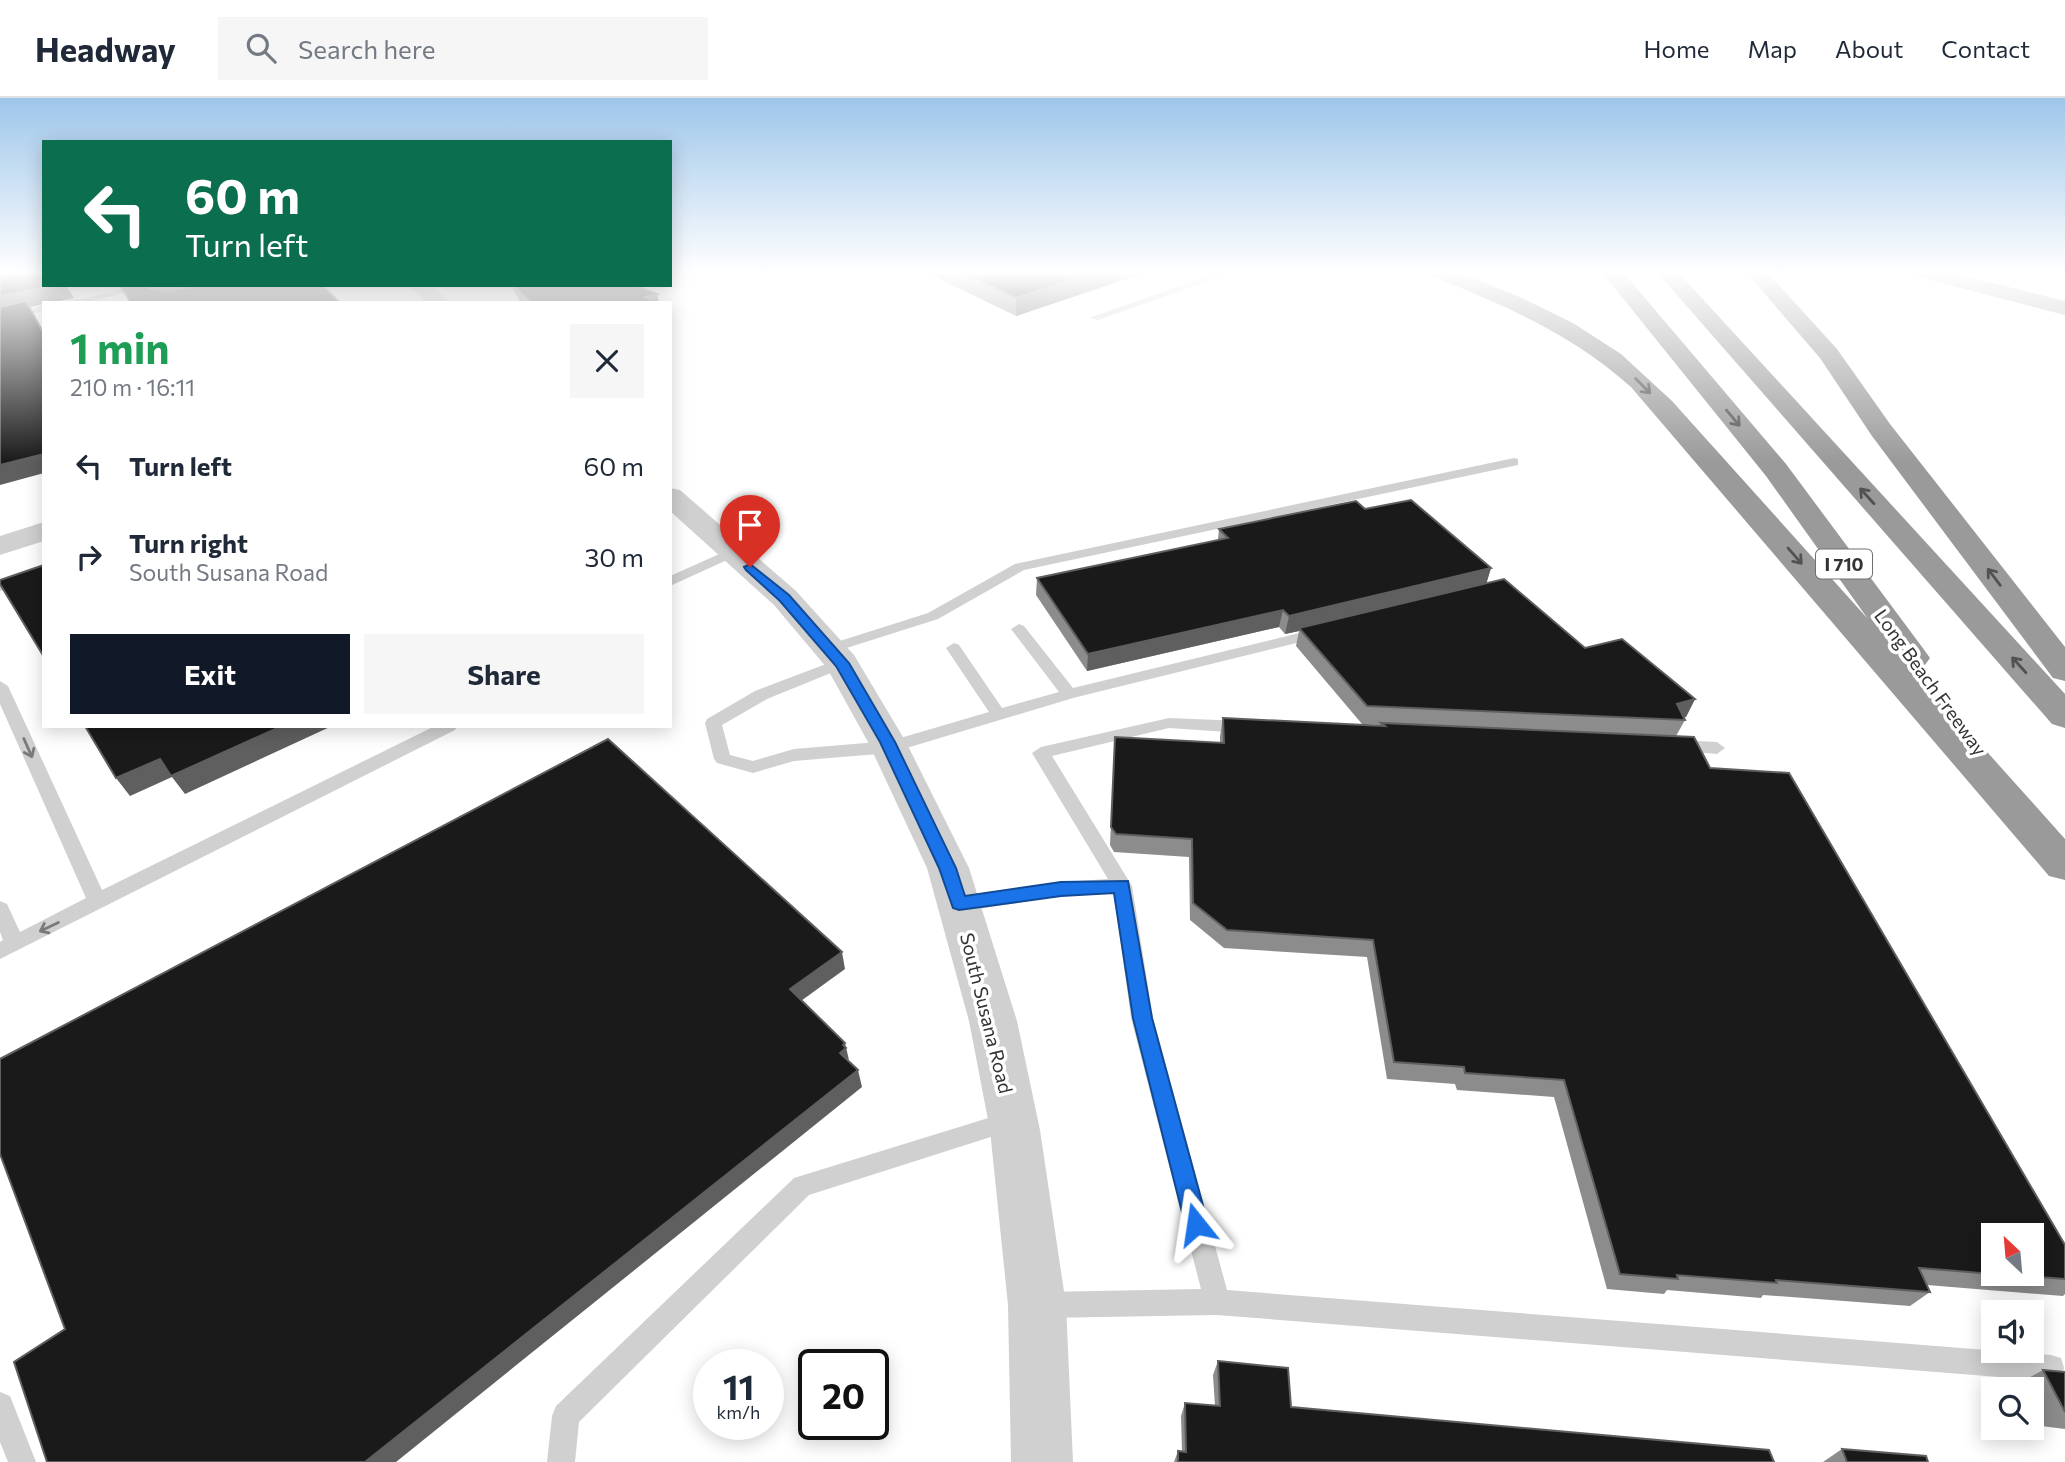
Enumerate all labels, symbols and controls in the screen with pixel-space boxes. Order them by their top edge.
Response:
search box [218,17,708,80]
text: Headway [35,28,176,69]
icon: search [242,29,280,67]
text: Search here [298,33,436,64]
text: Home [1644,34,1710,63]
text: Map [1748,34,1797,63]
text: About [1835,34,1903,63]
text: Contact [1941,34,2030,63]
text: 60 m [185,164,300,224]
icon: left [70,168,161,259]
text: Turn left [185,224,309,264]
text: 1 min [70,321,170,373]
button: close [570,324,644,398]
text: 210 m · 16:11 [70,373,195,401]
one-way arrow [1635,377,1652,394]
one-way arrow [1725,408,1741,426]
icon: left [70,447,108,485]
text: Turn left [129,450,232,481]
text: 60 m [584,450,644,481]
one-way arrow [1859,487,1875,505]
pin [720,495,780,567]
icon: arrive [731,506,769,544]
text: Turn right [129,527,248,558]
icon: right [70,538,108,576]
text: 30 m [585,541,644,572]
one-way arrow [1787,547,1803,565]
road number: I 710 [1816,550,1872,578]
text: South Susana Road [129,558,328,586]
one-way arrow [1986,568,2001,587]
street label: Long Beach Freeway [1870,604,1992,760]
button: Exit [70,634,350,714]
button: Share [364,634,644,714]
one-way arrow [2011,657,2028,674]
one-way arrow [22,737,35,759]
one-way arrow [39,921,60,935]
street label: South Susana Road [956,930,1018,1096]
position arrow [1159,1187,1233,1261]
north arrow [1981,1223,2044,1286]
map controls [1981,1223,2044,1440]
button: sound [1981,1300,2044,1363]
speed limit sign: 20 [798,1349,889,1440]
text: 11 [723,1364,754,1407]
button: search [1981,1377,2044,1440]
text: km/h [717,1401,760,1423]

